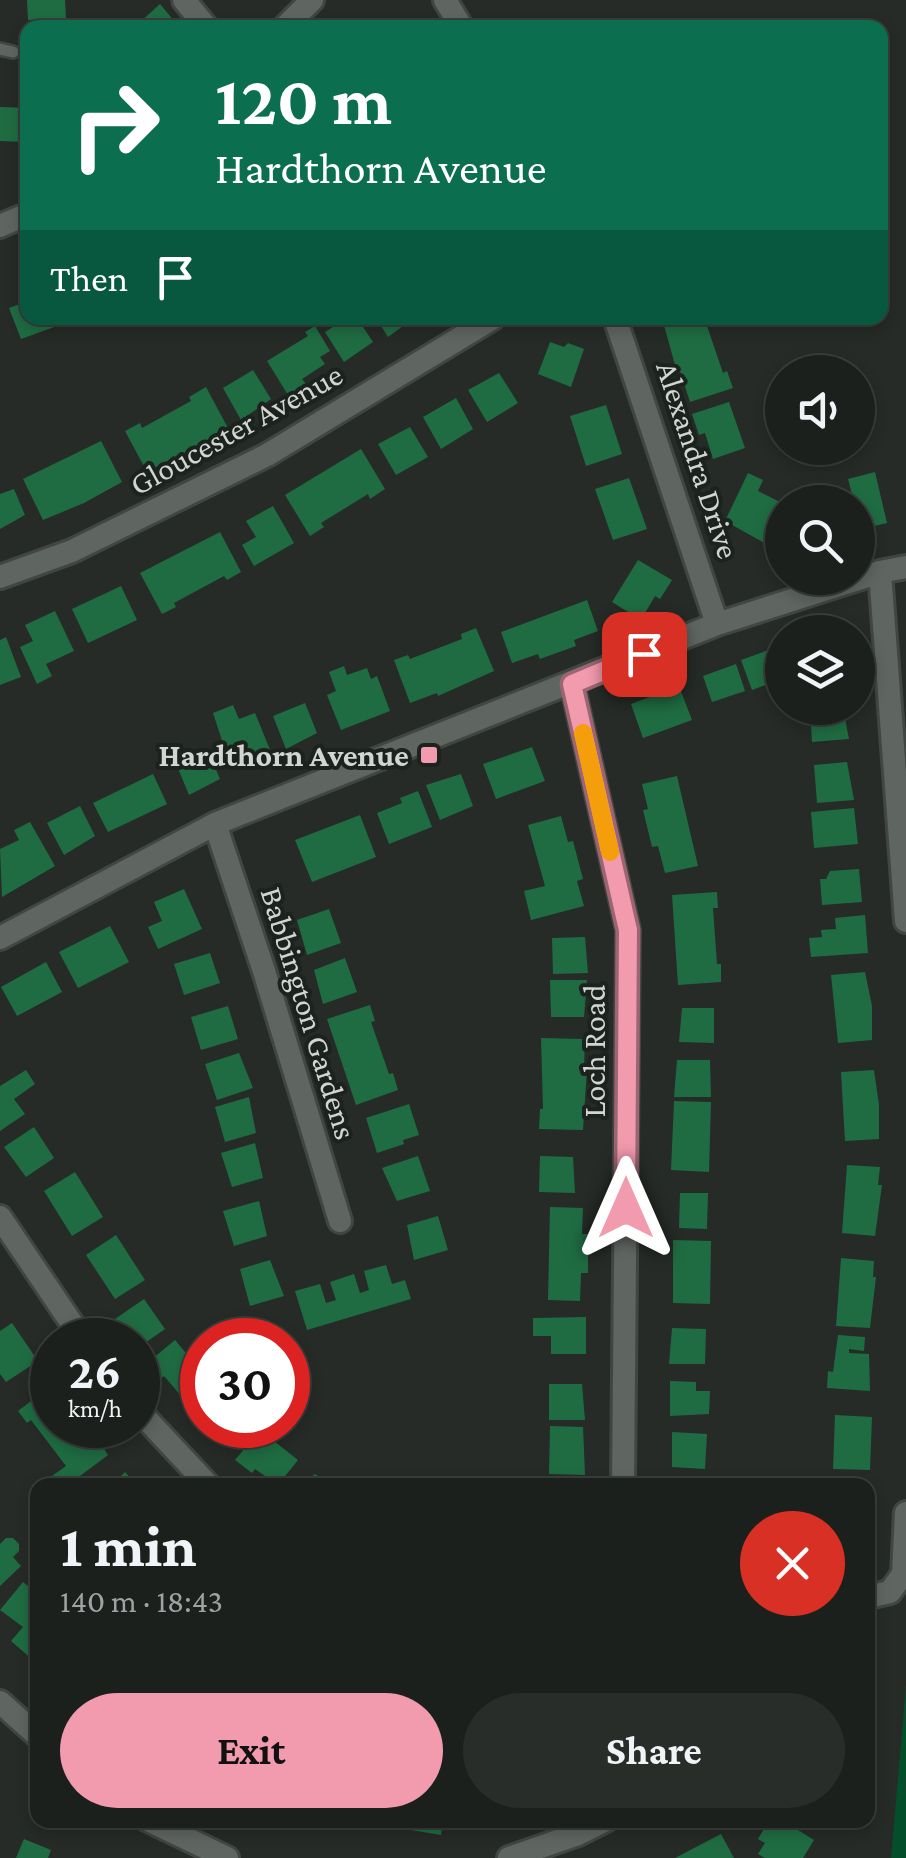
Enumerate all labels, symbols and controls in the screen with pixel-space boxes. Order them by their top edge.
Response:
icon: right [50,60,180,190]
text: 120 m [215,61,392,139]
text: Hardthorn Avenue [215,143,547,193]
icon: arrive [148,250,203,305]
text: Then [50,257,128,299]
map controls [765,355,875,725]
button: sound [765,355,875,465]
street label: Gloucester Avenue [123,356,349,502]
street label: Alexandra Drive [649,357,747,563]
button: search [765,485,875,595]
pin [602,612,687,697]
button: layers [765,615,875,725]
icon: arrive [617,627,672,682]
place label: Hardthorn Avenue [159,737,409,773]
marker: Hardthorn Avenue [418,744,440,766]
street label: Babbington Gardens [253,882,365,1144]
street label: Loch Road [576,984,612,1118]
position arrow [574,1156,678,1260]
speed limit sign: 30 [180,1318,310,1448]
text: 26 [69,1343,121,1399]
text: km/h [68,1395,122,1422]
button: close [740,1511,845,1616]
text: 1 min [60,1512,197,1579]
text: 140 m · 18:43 [60,1583,223,1619]
button: Exit [60,1693,443,1808]
button: Share [463,1693,845,1808]

